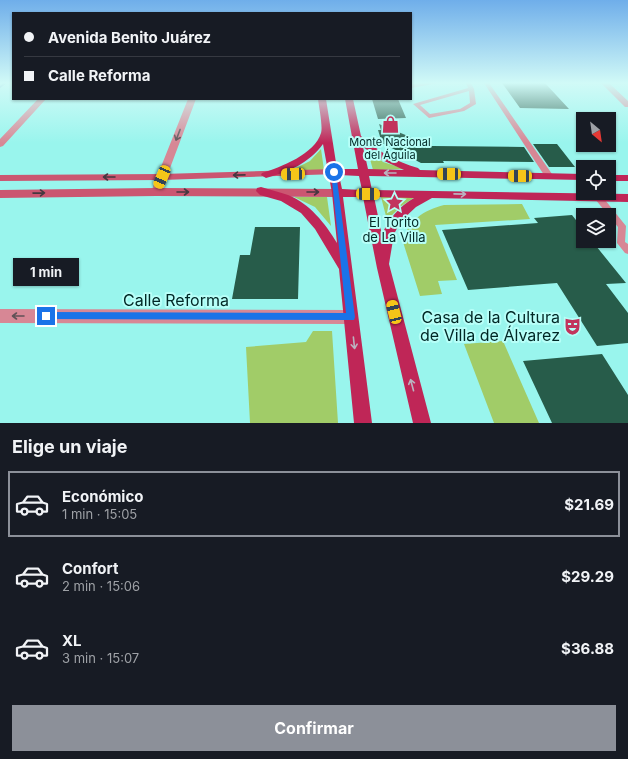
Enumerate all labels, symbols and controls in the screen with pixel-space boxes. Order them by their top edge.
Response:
text: Avenida Benito Juárez [48,28,211,47]
text: Calle Reforma [48,66,151,85]
north arrow [576,112,616,152]
map controls [576,112,616,248]
shop icon: Monte Nacional del Águila [380,114,400,134]
one-way arrow [173,129,181,141]
place label: Monte Nacional del Águila [349,135,431,162]
button: locate [576,160,616,200]
route start [325,163,343,181]
car [152,164,172,190]
car [281,168,305,180]
car [437,168,461,180]
one-way arrow [384,169,397,177]
car [508,170,532,182]
one-way arrow [233,171,246,179]
one-way arrow [103,173,116,181]
one-way arrow [176,188,189,195]
one-way arrow [306,188,319,196]
car [356,188,380,200]
one-way arrow [32,190,45,197]
one-way arrow [453,190,466,198]
place icon: El Torito de La Villa [384,193,404,213]
button: layers [576,208,616,248]
place label: El Torito de La Villa [362,214,426,245]
callout: 1 min [13,258,79,286]
text: 1 min [30,264,62,280]
street label: Calle Reforma [123,290,229,310]
car [385,299,403,325]
route end [37,307,55,325]
place label: Casa de la Cultura de Villa de Álvarez [420,307,560,345]
one-way arrow [12,312,25,320]
theatre icon: Casa de la Cultura de Villa de Álvarez [563,316,583,336]
one-way arrow [350,336,357,349]
one-way arrow [408,379,415,392]
text: Elige un viaje [12,436,127,457]
icon: car [14,486,50,522]
text: Económico [62,487,143,506]
text: $21.69 [564,495,614,514]
text: 1 min · 15:05 [62,506,137,522]
icon: car [14,558,50,594]
text: Confort [62,559,118,578]
text: $29.29 [561,567,614,586]
text: 2 min · 15:06 [62,578,140,594]
icon: car [14,630,50,666]
text: XL [62,631,82,650]
text: $36.88 [561,639,614,658]
text: 3 min · 15:07 [62,650,139,666]
button: Confirmar [12,705,616,751]

